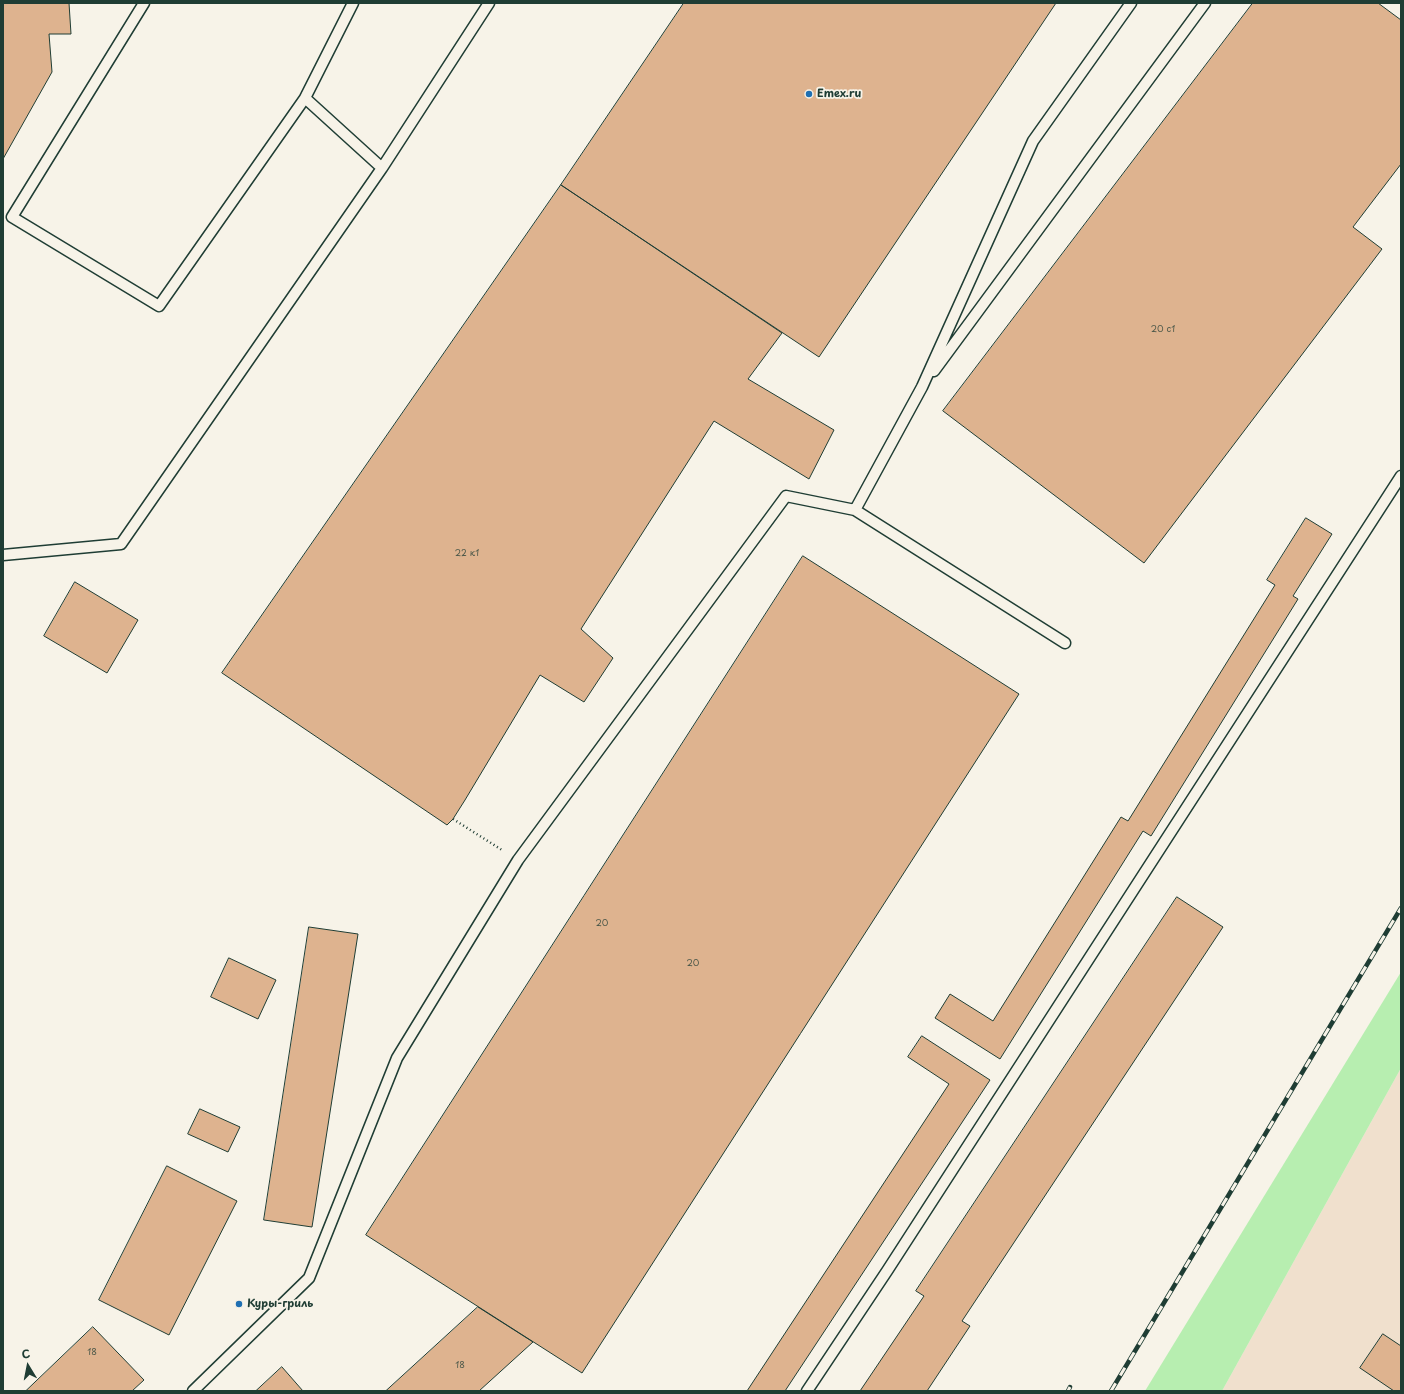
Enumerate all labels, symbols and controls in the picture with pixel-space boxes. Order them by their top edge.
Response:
place label: Emex.ru [817,87,861,101]
marker: Emex.ru [804,89,814,99]
house number: 20 с1 [1151,325,1175,335]
house number: 22 к1 [455,549,479,559]
house number: 20 [596,919,608,929]
house number: 20 [687,959,699,969]
place label: Куры-гриль [247,1297,313,1311]
marker: Куры-гриль [234,1299,244,1309]
text: С [20,1345,31,1363]
north arrow [8,1346,48,1386]
house number: 18 [87,1348,97,1358]
house number: 18 [455,1361,465,1371]

